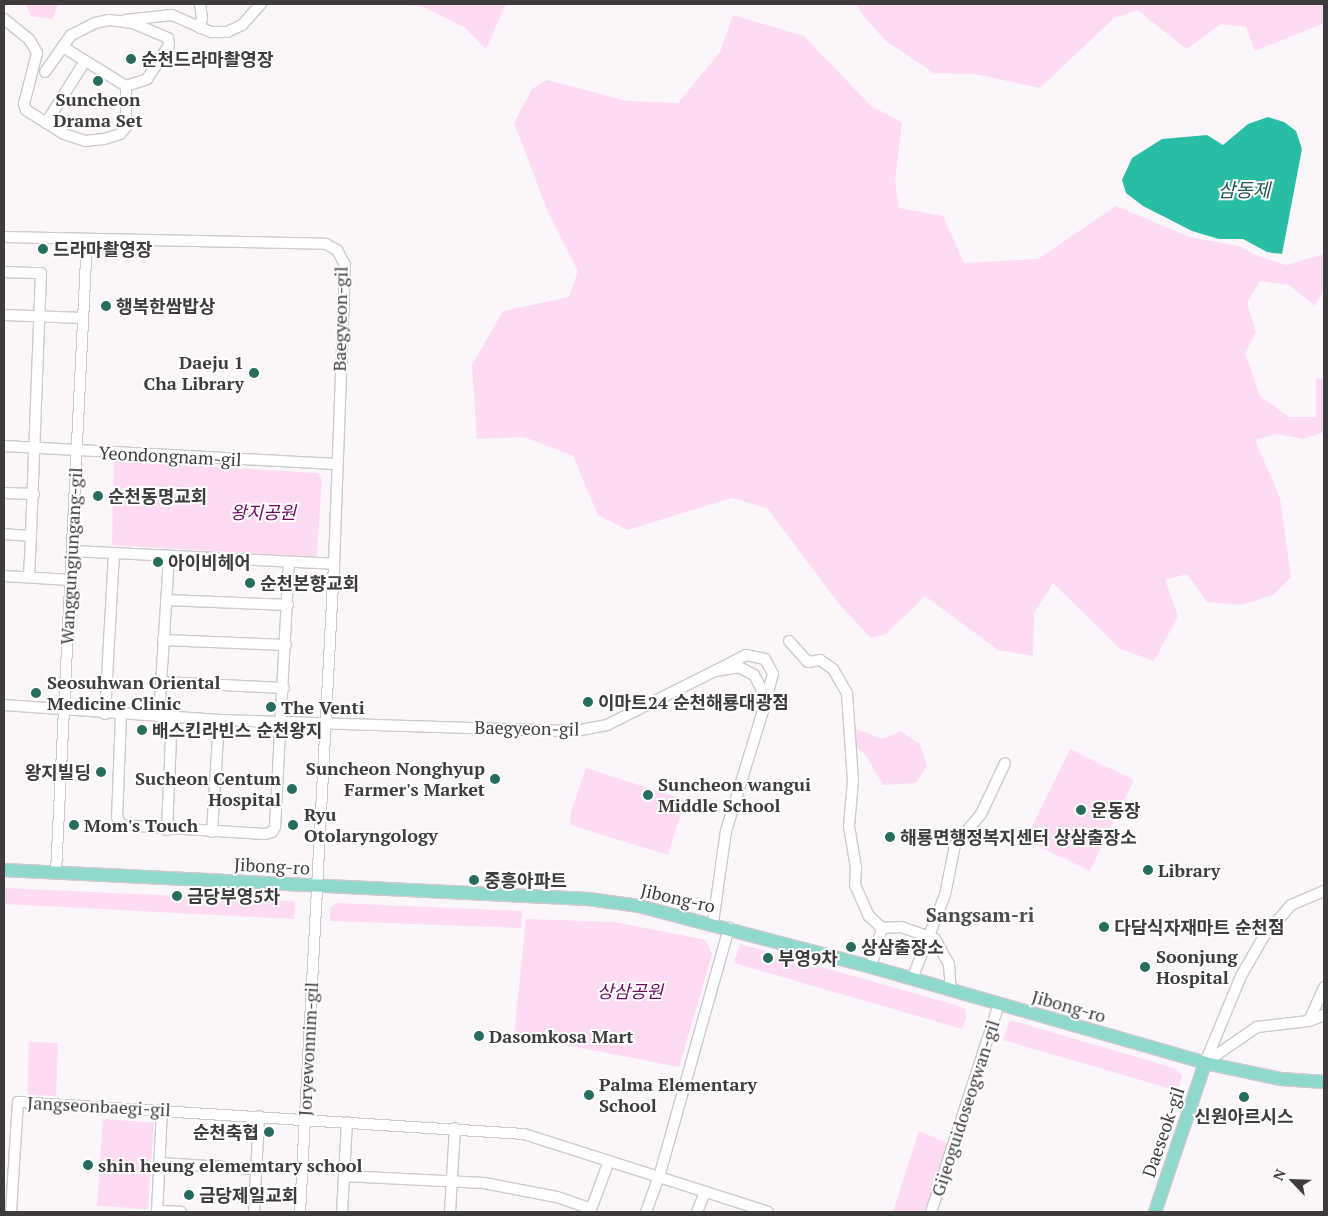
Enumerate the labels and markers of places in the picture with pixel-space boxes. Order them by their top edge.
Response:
place label: 순천드라마촬영장 [141,48,273,70]
marker: 순천드라마촬영장 [125,53,137,65]
marker: Suncheon Drama Set [92,75,104,87]
place label: Suncheon Drama Set [53,89,143,132]
place label: 드라마촬영장 [53,238,152,260]
marker: 드라마촬영장 [37,243,49,255]
place label: 행복한쌈밥상 [116,295,215,317]
marker: 행복한쌈밥상 [100,300,112,312]
place label: Daeju 1 Cha Library [144,352,244,394]
marker: Daeju 1 Cha Library [248,367,260,379]
place label: 순천동명교회 [108,485,207,507]
marker: 순천동명교회 [92,490,104,502]
place label: 아이비헤어 [168,551,251,573]
marker: 아이비헤어 [152,556,164,568]
place label: 순천본향교회 [260,572,359,594]
marker: 순천본향교회 [244,577,256,589]
place label: Seosuhwan Oriental Medicine Clinic [47,672,221,714]
marker: Seosuhwan Oriental Medicine Clinic [29,686,43,700]
place label: 이마트24 순천해룡대광점 [598,691,789,713]
place label: The Venti [281,696,365,718]
marker: 이마트24 순천해룡대광점 [582,696,594,708]
marker: The Venti [265,701,277,713]
place label: 배스킨라빈스 순천왕지 [152,719,322,741]
marker: 배스킨라빈스 순천왕지 [136,724,148,736]
place label: Suncheon Nonghyup Farmer's Market [306,758,485,801]
place label: 왕지빌딩 [25,761,91,783]
marker: 왕지빌딩 [95,766,107,778]
place label: Sucheon Centum Hospital [135,768,281,811]
marker: Suncheon Nonghyup Farmer's Market [489,773,501,785]
place label: Suncheon wangui Middle School [658,774,811,816]
marker: Sucheon Centum Hospital [285,782,299,796]
marker: Suncheon wangui Middle School [642,789,654,801]
place label: 운동장 [1091,799,1141,821]
place label: Ryu Otolaryngology [304,804,438,846]
marker: 운동장 [1075,804,1087,816]
place label: Mom's Touch [84,814,198,836]
marker: Ryu Otolaryngology [286,818,300,832]
marker: Mom's Touch [68,819,80,831]
place label: 해룡면행정복지센터 상삼출장소 [900,826,1137,848]
marker: 해룡면행정복지센터 상삼출장소 [884,831,896,843]
place label: Library [1158,859,1220,881]
marker: Library [1142,864,1154,876]
place label: 중흥아파트 [484,869,567,891]
marker: 중흥아파트 [468,874,480,886]
place label: 금당부영5차 [187,885,280,907]
marker: 금당부영5차 [171,890,183,902]
place label: 다담식자재마트 순천점 [1114,916,1284,938]
marker: 다담식자재마트 순천점 [1098,921,1110,933]
place label: 상삼출장소 [861,936,944,958]
marker: 상삼출장소 [845,941,857,953]
place label: Soonjung Hospital [1156,946,1238,989]
place label: 부영9차 [778,947,838,969]
marker: 부영9차 [762,952,774,964]
marker: Soonjung Hospital [1138,960,1152,974]
place label: Dasomkosa Mart [489,1025,633,1047]
marker: Dasomkosa Mart [473,1030,485,1042]
place label: Palma Elementary School [599,1074,757,1116]
marker: Palma Elementary School [583,1089,595,1101]
marker: 신원아르시스 [1238,1091,1250,1103]
place label: 신원아르시스 [1194,1105,1294,1127]
place label: 순천축협 [193,1121,259,1143]
marker: 순천축협 [263,1126,275,1138]
place label: shin heung elememtary school [98,1154,363,1176]
marker: shin heung elememtary school [82,1159,94,1171]
place label: 금당제일교회 [199,1184,298,1206]
marker: 금당제일교회 [183,1189,195,1201]

